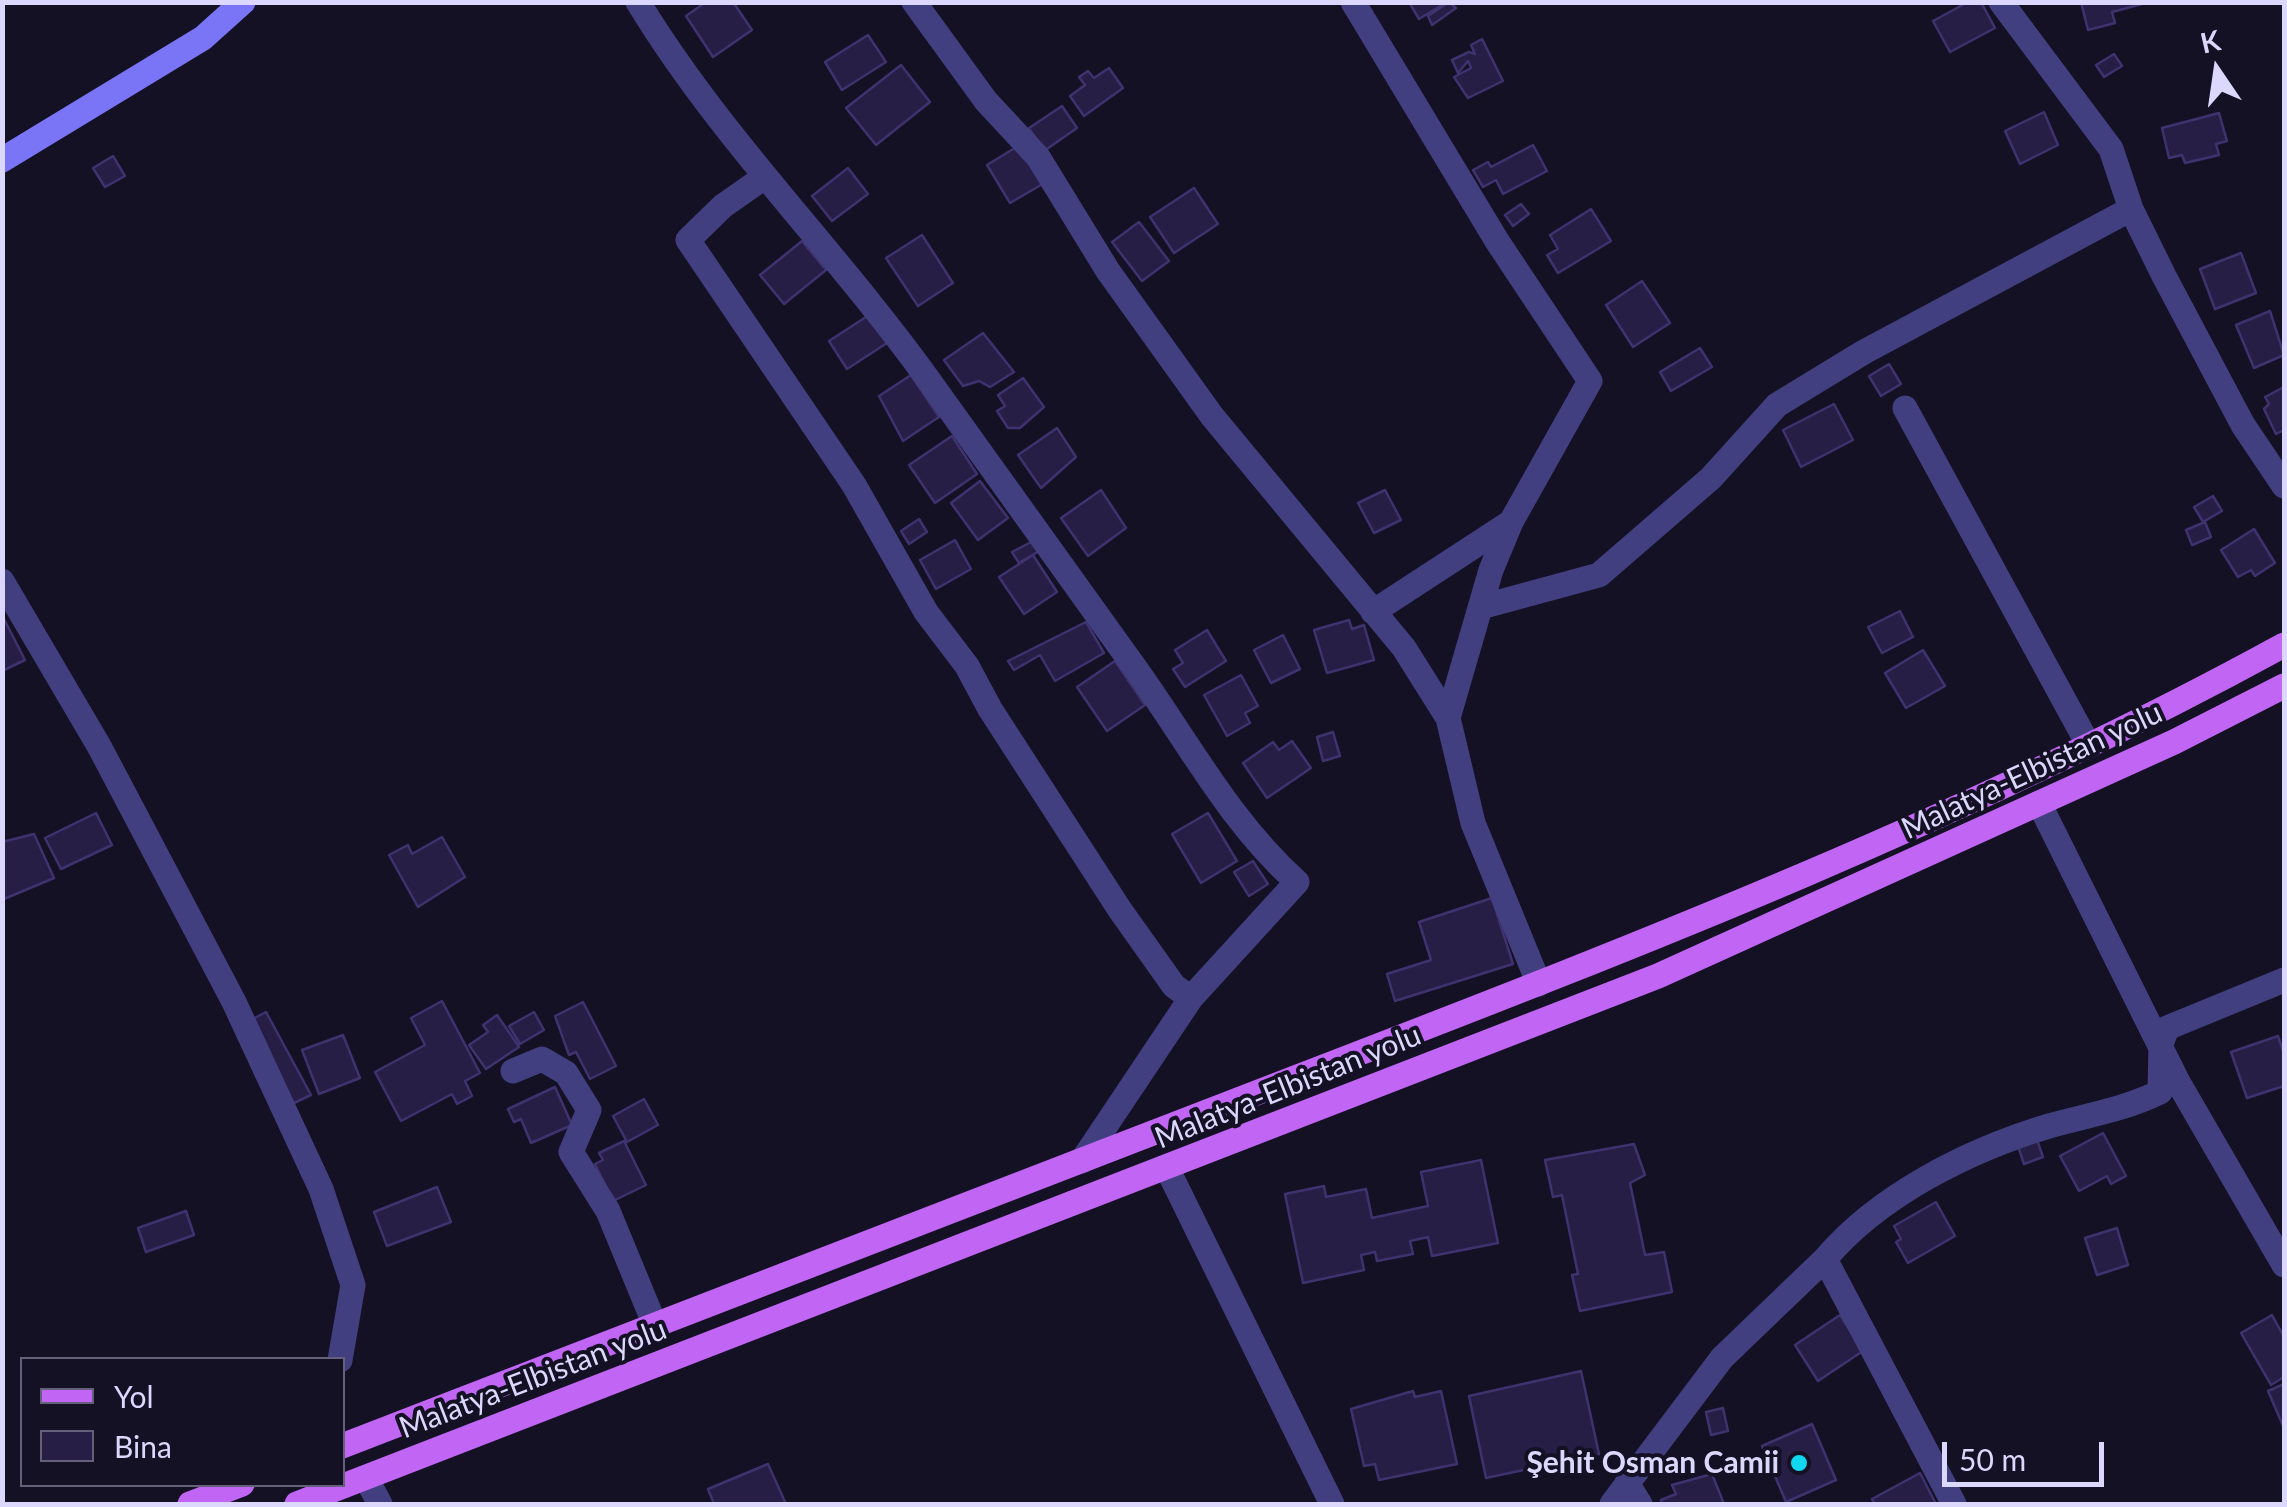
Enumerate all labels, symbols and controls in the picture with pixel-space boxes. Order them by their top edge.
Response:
north arrow [2167,20,2267,120]
text: K [2197,22,2223,59]
street label: Malatya-Elbistan yolu [1896,695,2168,847]
street label: Malatya-Elbistan yolu [1150,1017,1426,1157]
street label: Malatya-Elbistan yolu [394,1311,672,1447]
legend [20,1357,345,1487]
text: Yol [114,1378,154,1414]
scale bar [1947,1422,2110,1484]
text: Bina [114,1428,172,1464]
text: 50 m [1959,1441,2026,1477]
place label: Şehit Osman Camii [1526,1445,1779,1481]
marker: Şehit Osman Camii [1788,1452,1810,1474]

